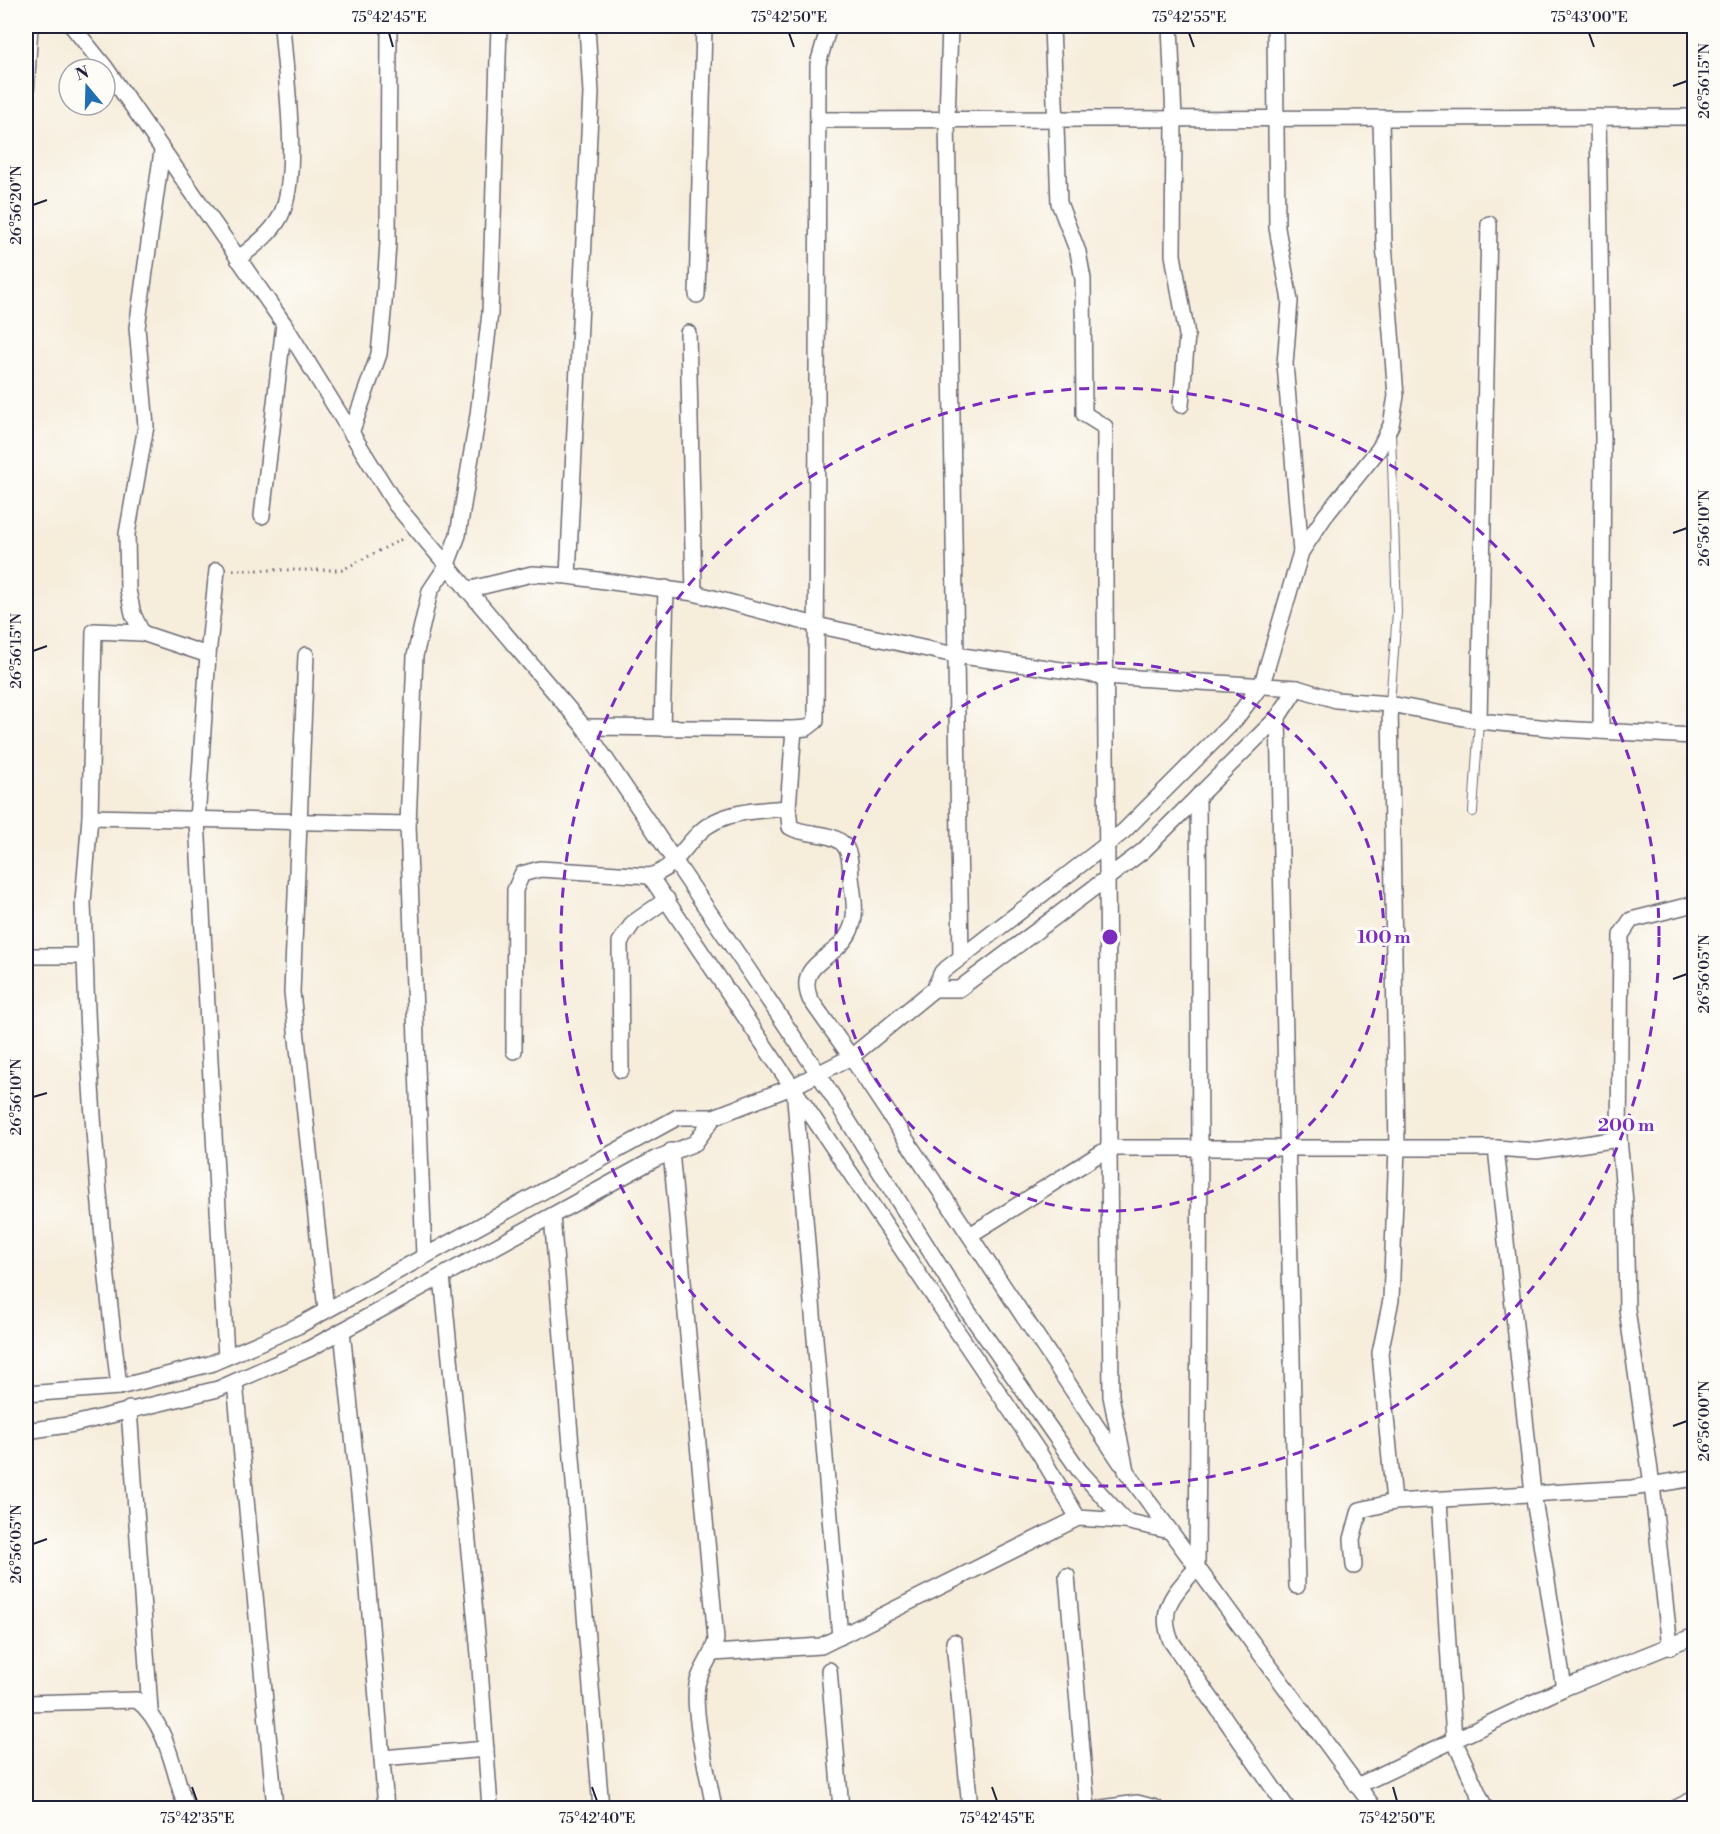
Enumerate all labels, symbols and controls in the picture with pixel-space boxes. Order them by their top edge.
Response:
text: 75°42'45"E [351,8,427,27]
text: 75°42'50"E [751,8,827,27]
text: 75°42'55"E [1152,8,1226,27]
text: 75°43'00"E [1550,8,1628,27]
text: 26°56'15"N [1695,43,1714,119]
north arrow [57,57,117,117]
text: N [73,62,92,85]
text: 26°56'20"N [7,165,26,245]
text: 26°56'10"N [1695,490,1714,566]
text: 26°56'15"N [7,613,26,689]
text: 100 m [1357,926,1411,949]
centre of rings [1100,927,1120,947]
text: 26°56'05"N [1695,934,1714,1014]
text: 26°56'10"N [7,1059,26,1135]
text: 200 m [1598,1114,1655,1137]
text: 26°56'00"N [1695,1381,1714,1461]
text: 26°56'05"N [7,1504,26,1584]
text: 75°42'35"E [160,1809,234,1828]
text: 75°42'40"E [559,1809,635,1828]
text: 75°42'45"E [959,1809,1035,1828]
text: 75°42'50"E [1359,1809,1435,1828]

